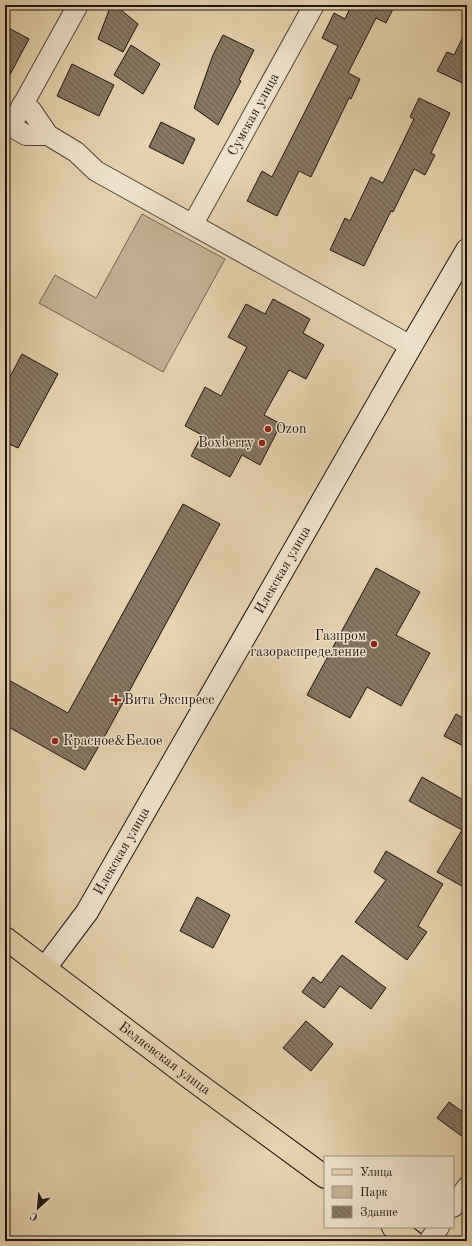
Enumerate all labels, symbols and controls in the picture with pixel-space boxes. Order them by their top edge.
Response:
street label: Сумская улица [225,71,282,158]
place label: Ozon [276,422,307,436]
marker: Ozon [263,424,273,434]
place label: Boxberry [198,436,255,450]
marker: Boxberry [257,438,267,448]
street label: Илекская улица [252,524,313,616]
place label: Газпром газораспределение [250,629,366,659]
marker: Газпром газораспределение [369,639,379,649]
place label: Вита Экспресс [124,693,214,707]
marker: Вита Экспресс [111,695,121,705]
place label: Красное&Белое [63,734,162,748]
marker: Красное&Белое [50,736,60,746]
street label: Илекская улица [91,805,152,897]
street label: Беляевская улица [116,1020,213,1098]
legend [324,1156,454,1228]
text: Улица [360,1167,393,1179]
text: Парк [360,1187,388,1199]
north arrow [18,1188,58,1228]
text: Здание [360,1207,398,1219]
text: С [29,1209,40,1222]

